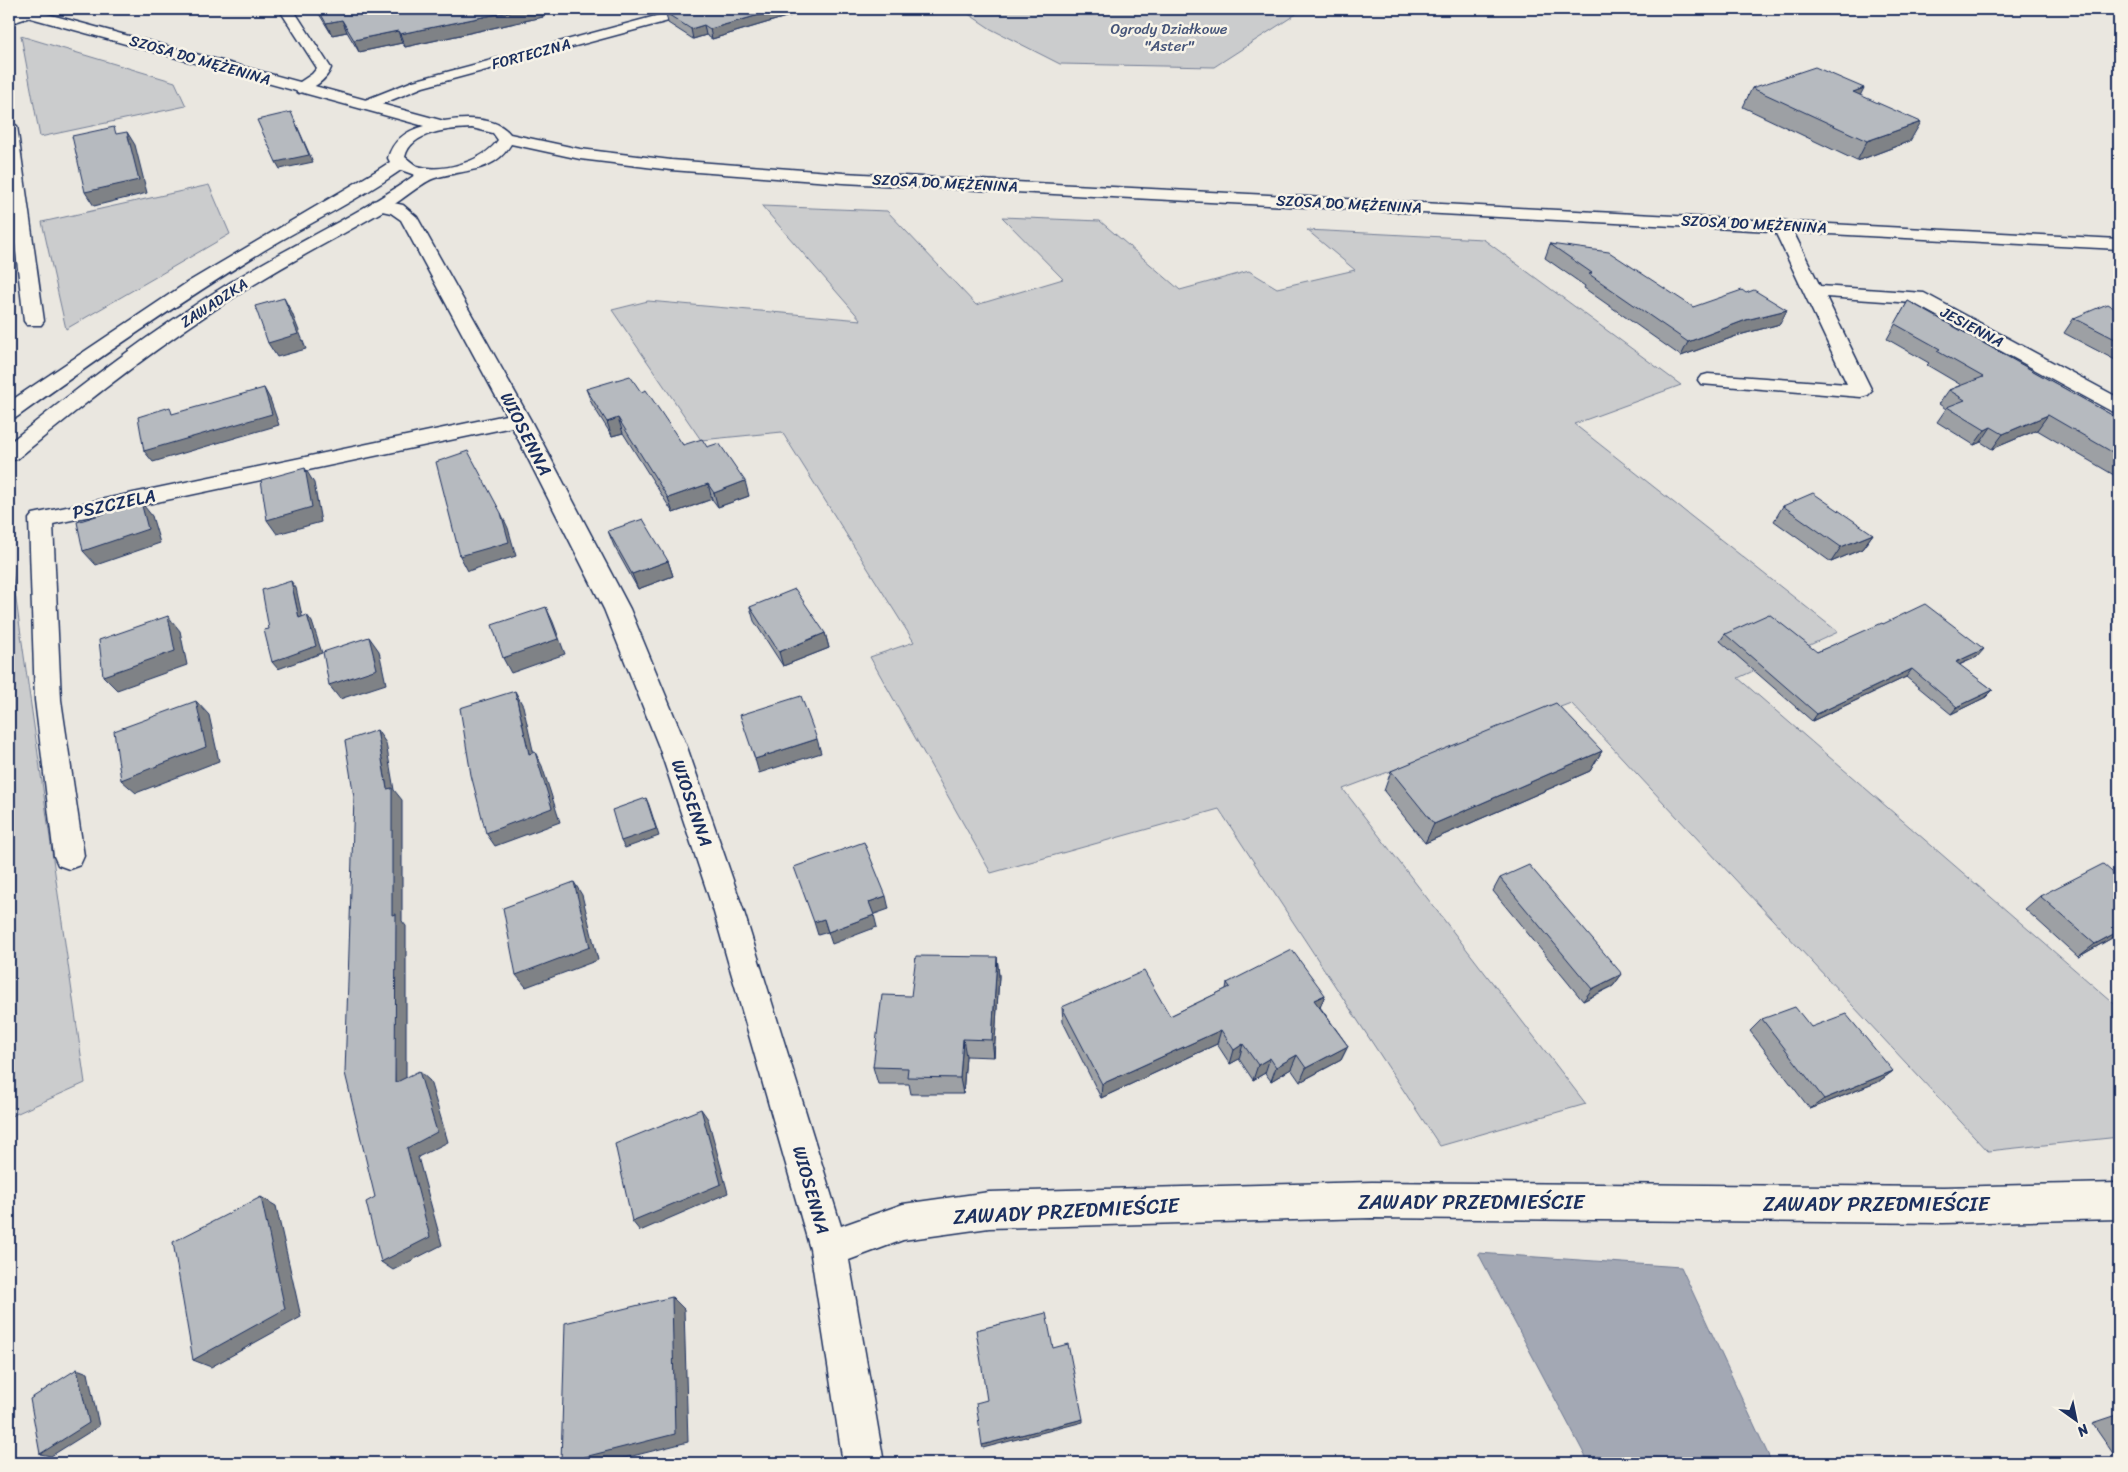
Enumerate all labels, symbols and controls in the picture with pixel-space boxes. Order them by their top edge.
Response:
park label: Ogrody Działkowe "Aster" [1111,16,1228,59]
street label: SZOSA DO MĘŻENINA [126,27,274,93]
street label: FORTECZNA [488,31,574,77]
street label: SZOSA DO MĘŻENINA [872,166,1018,200]
street label: SZOSA DO MĘŻENINA [1276,187,1422,221]
street label: SZOSA DO MĘŻENINA [1681,207,1827,241]
street label: ZAWADZKA [175,271,253,335]
street label: JESIENNA [1935,299,2008,355]
street label: WIOSENNA [491,386,561,482]
street label: PSZCZELA [69,480,159,528]
street label: WIOSENNA [662,755,722,851]
street label: WIOSENNA [783,1142,839,1238]
street label: ZAWADY PRZEDMIEŚCIE [1358,1183,1586,1221]
street label: ZAWADY PRZEDMIEŚCIE [1763,1185,1991,1223]
street label: ZAWADY PRZEDMIEŚCIE [952,1186,1181,1236]
north arrow [2050,1394,2100,1444]
text: N [2072,1417,2095,1444]

